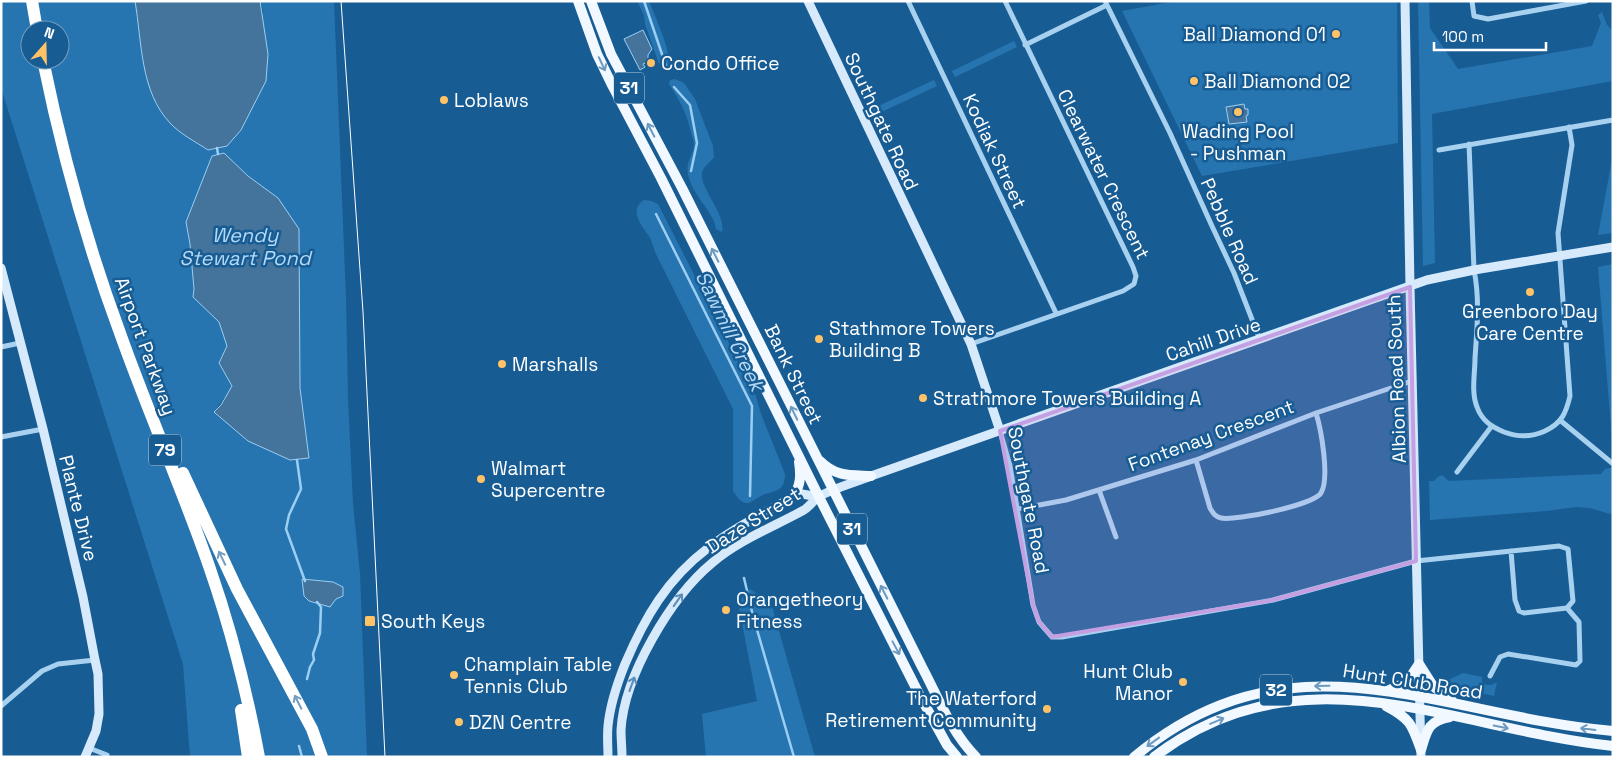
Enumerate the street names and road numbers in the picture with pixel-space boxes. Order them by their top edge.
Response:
street label: Southgate Road [839,48,924,194]
road number: 31 [614,73,644,104]
street label: Clearwater Crescent [1051,85,1156,263]
street label: Kodiak Street [957,90,1032,213]
street label: Pebble Road [1195,174,1264,288]
street label: Airport Parkway [109,274,182,419]
street label: Albion Road South [1381,294,1412,464]
street label: Cahill Drive [1162,312,1264,367]
street label: Bank Street [759,320,829,428]
street label: Fontenay Crescent [1125,394,1298,477]
street label: Southgate Road [1002,425,1055,576]
road number: 79 [149,434,181,466]
street label: Plante Drive [53,452,104,564]
street label: Daze Street [701,481,805,559]
road number: 31 [837,514,867,544]
street label: Hunt Club Road [1341,658,1485,705]
road number: 32 [1260,674,1292,706]

